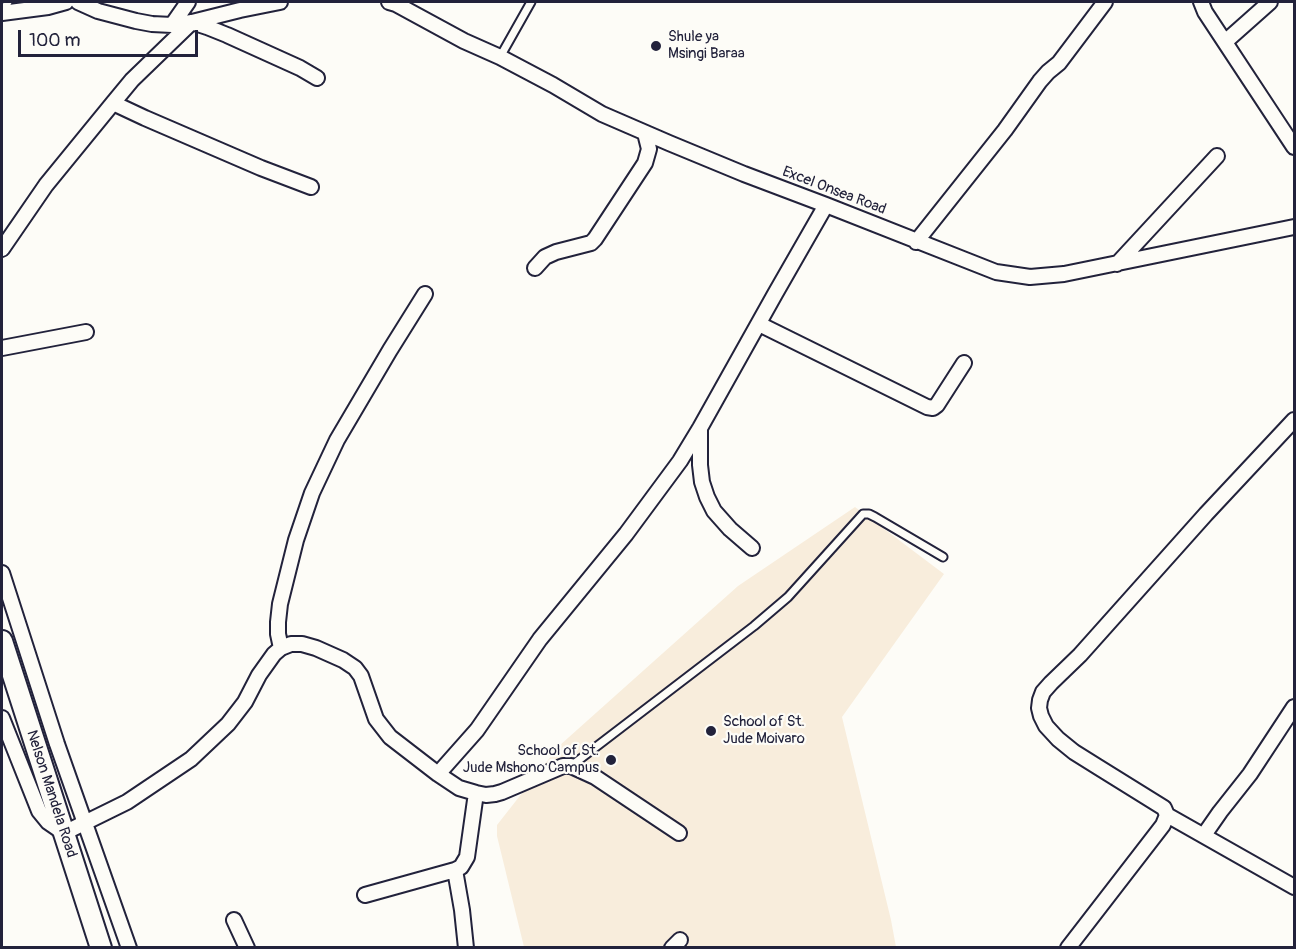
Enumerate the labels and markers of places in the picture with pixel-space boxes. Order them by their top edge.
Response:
place label: Shule ya Msingi Baraa [668,28,745,63]
marker: Shule ya Msingi Baraa [649,39,663,53]
place label: School of St. Jude Moivaro [723,713,805,748]
marker: School of St. Jude Moivaro [704,724,718,738]
place label: School of St. Jude Mshono Campus [463,742,599,777]
marker: School of St. Jude Mshono Campus [604,753,618,767]

